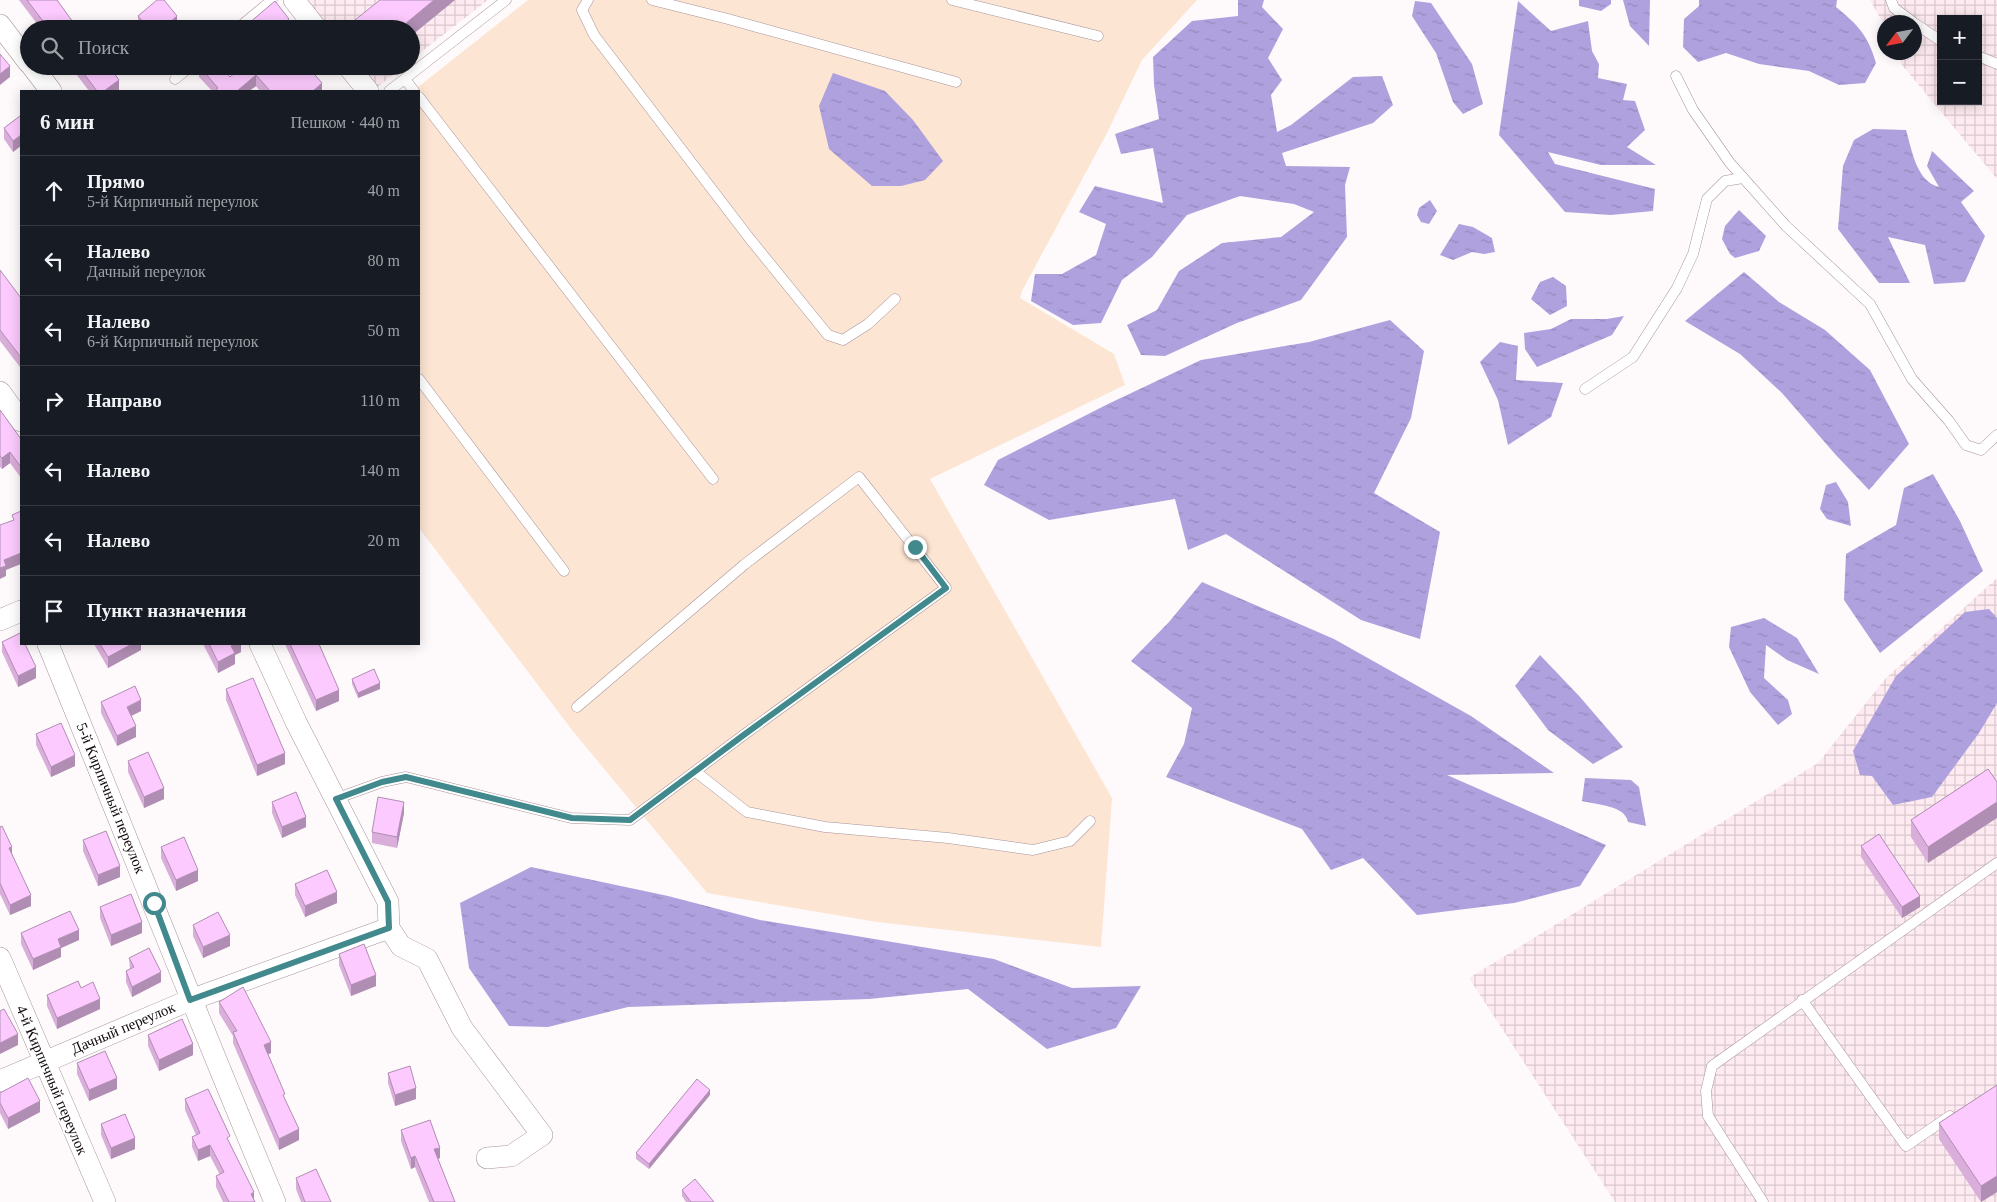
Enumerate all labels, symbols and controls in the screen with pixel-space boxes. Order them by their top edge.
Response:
north arrow [1877,15,1922,60]
map controls [1937,15,1982,105]
button: + [1937,15,1982,60]
search box [20,20,420,75]
icon: search [38,34,66,62]
text: Поиск [78,37,129,58]
button: − [1937,60,1982,105]
text: 6 мин [40,110,94,134]
text: Пешком · 440 m [290,114,400,131]
text: Прямо [87,171,145,192]
icon: ahead [40,177,68,205]
text: 40 m [368,182,400,199]
text: 5-й Кирпичный переулок [87,193,259,210]
text: Налево [87,241,150,262]
icon: left [40,247,68,275]
text: 80 m [368,252,400,269]
text: Дачный переулок [87,263,206,280]
text: Налево [87,311,150,332]
icon: left [40,317,68,345]
text: 50 m [368,322,400,339]
text: 6-й Кирпичный переулок [87,333,259,350]
icon: right [40,387,68,415]
text: Направо [87,390,162,411]
text: 110 m [360,392,400,409]
icon: left [40,457,68,485]
text: Налево [87,460,150,481]
text: 140 m [360,462,400,479]
icon: left [40,527,68,555]
text: Налево [87,530,150,551]
text: 20 m [368,532,400,549]
route end [904,536,927,559]
icon: arrive [40,597,68,625]
text: Пункт назначения [87,600,246,621]
street label: 5-й Кирпичный переулок [73,720,149,876]
route start [143,892,166,915]
street label: Дачный переулок [69,999,178,1057]
street label: 4-й Кирпичный переулок [13,1003,91,1158]

